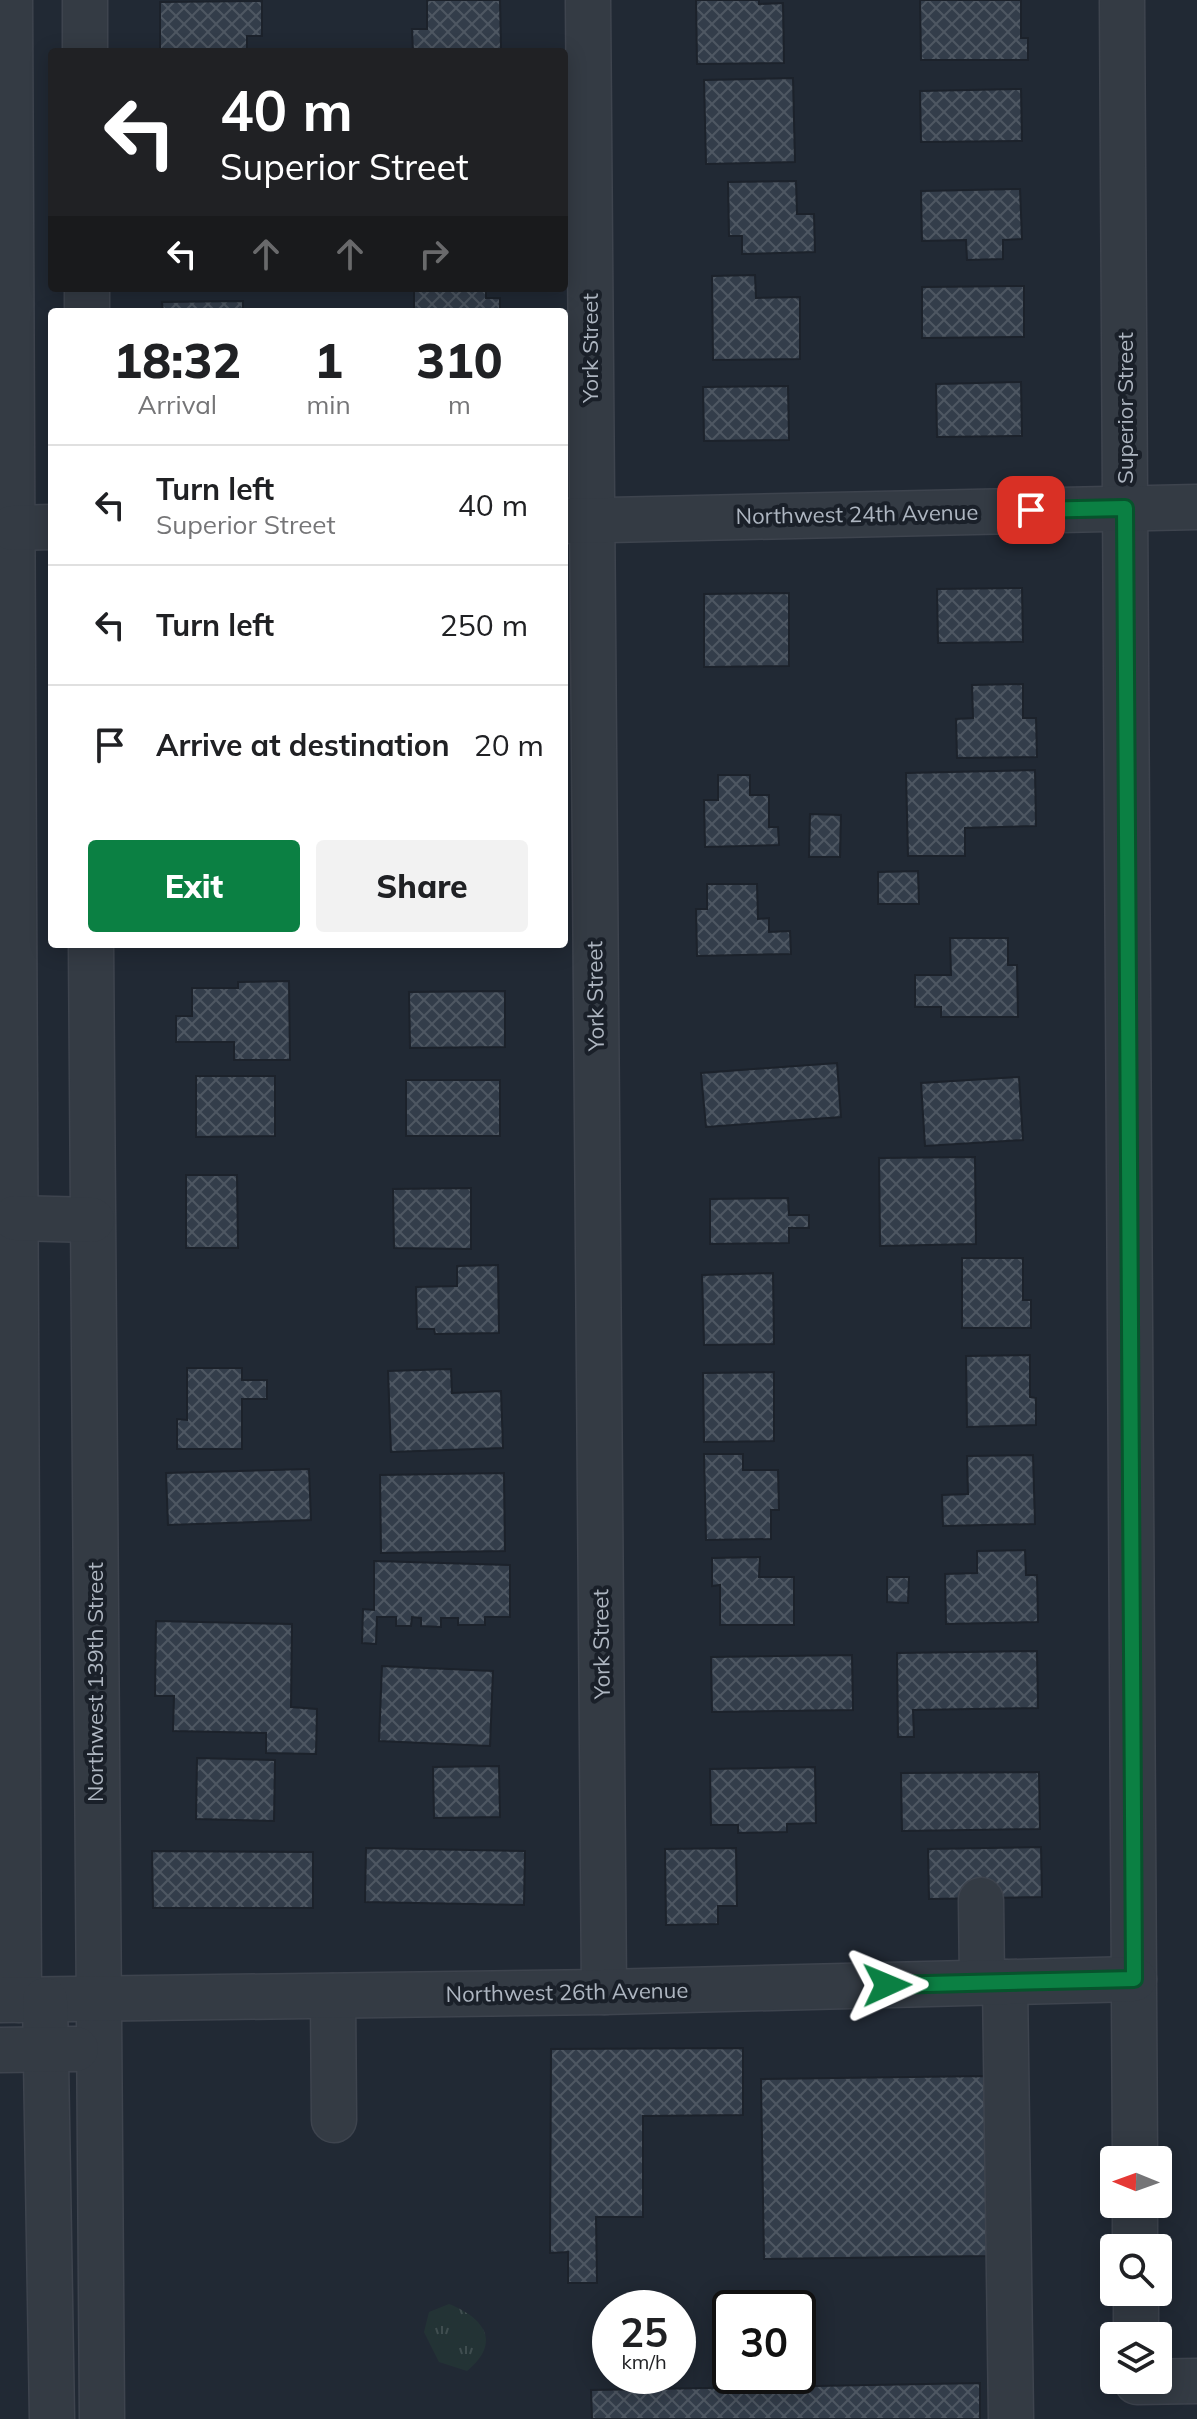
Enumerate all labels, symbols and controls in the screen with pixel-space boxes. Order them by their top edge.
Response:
text: 40 m [220,75,353,145]
icon: left [88,80,192,184]
text: Superior Street [220,144,469,189]
icon: left [160,232,204,276]
icon: ahead [244,232,288,276]
icon: ahead [328,232,372,276]
icon: right [412,232,456,276]
street label: York Street [576,293,604,404]
text: 18:32 [113,330,241,390]
text: 1 [314,330,343,390]
text: 310 [416,330,503,390]
street label: Superior Street [1111,332,1139,484]
text: Arrival [137,388,217,421]
text: min [307,388,351,421]
text: m [448,388,471,421]
text: Turn left [156,470,274,508]
pin [997,476,1065,544]
icon: left [88,483,132,527]
text: 40 m [458,486,528,524]
icon: arrive [1009,488,1053,532]
street label: Northwest 24th Avenue [735,498,979,530]
text: Superior Street [156,508,336,541]
icon: left [88,603,132,647]
text: Turn left [156,606,274,644]
text: 250 m [440,606,528,644]
icon: arrive [88,723,132,767]
text: Arrive at destination [156,726,450,764]
text: 20 m [474,726,544,764]
button: Exit [88,840,300,932]
button: Share [316,840,528,932]
street label: York Street [580,940,610,1052]
street label: Northwest 139th Street [81,1562,109,1802]
street label: York Street [586,1588,616,1700]
position arrow [845,1943,929,2027]
street label: Northwest 26th Avenue [445,1976,689,2008]
north arrow [1100,2146,1172,2218]
map controls [1100,2146,1172,2394]
button: search [1100,2234,1172,2306]
speed limit sign: 30 [712,2290,816,2394]
text: 25 [620,2307,668,2357]
button: layers [1100,2322,1172,2394]
text: km/h [621,2349,667,2374]

